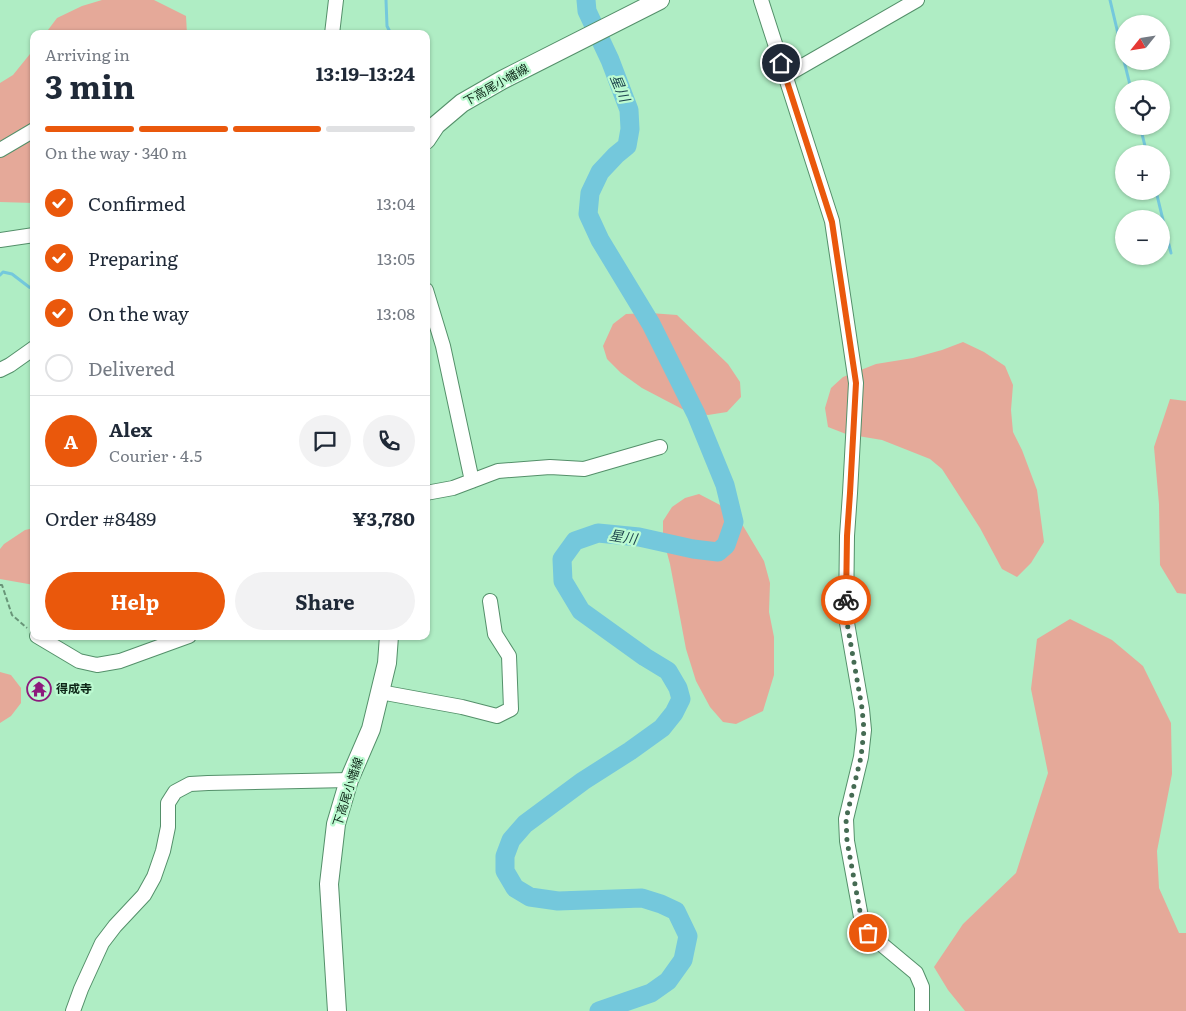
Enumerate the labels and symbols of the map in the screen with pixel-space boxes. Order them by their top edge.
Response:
north arrow [1115,15,1170,70]
pin [760,42,802,84]
street label: 下高尾小幡線 [460,59,531,109]
water label: 星川 [606,71,636,106]
water label: 星川 [608,524,641,548]
courier [821,575,871,625]
temple icon: 得成寺 [26,676,52,702]
place label: 得成寺 [56,679,92,697]
street label: 下高尾小幡線 [327,755,367,829]
pin [847,912,889,954]

